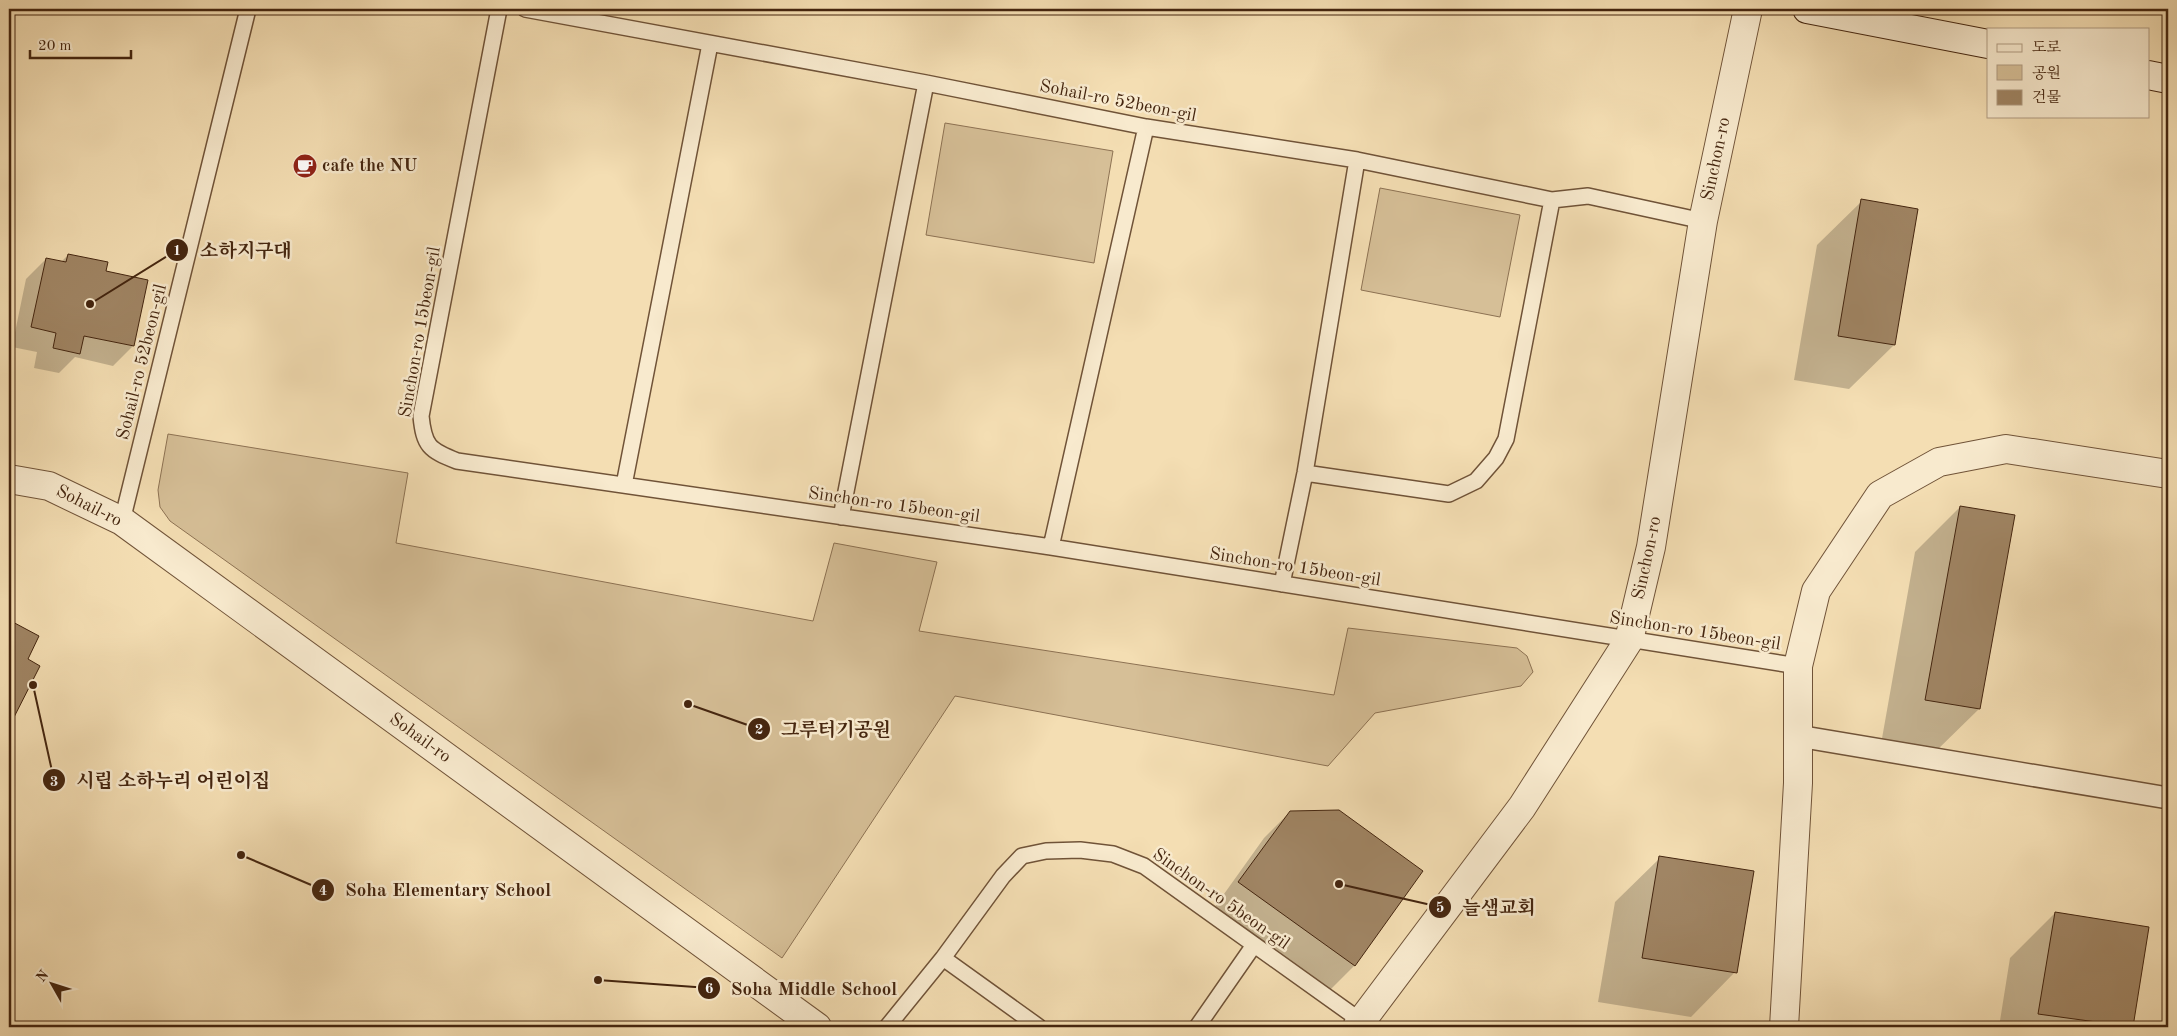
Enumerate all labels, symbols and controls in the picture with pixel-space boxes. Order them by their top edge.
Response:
scale bar [30,28,131,60]
legend [1987,28,2150,118]
text: 20 m [38,39,72,54]
text: 도로 [2032,40,2061,56]
text: 공원 [2032,65,2061,82]
street label: Sohail-ro 52beon-gil [1038,77,1198,125]
text: 건물 [2032,89,2061,106]
street label: Sinchon-ro [1698,115,1734,202]
cafe icon: cafe the NU [292,153,318,179]
place label: cafe the NU [322,157,418,175]
callout: 소하지구대 [165,233,302,267]
text: 소하지구대 [200,240,292,262]
text: 1 [173,244,181,259]
street label: Sinchon-ro 15beon-gil [396,245,444,419]
street label: Sohail-ro 52beon-gil [114,282,170,442]
street label: Sohail-ro [53,482,125,530]
street label: Sinchon-ro 15beon-gil [807,484,981,526]
street label: Sinchon-ro [1629,514,1665,601]
street label: Sinchon-ro 15beon-gil [1208,545,1382,589]
street label: Sinchon-ro 15beon-gil [1608,609,1782,653]
street label: Sohail-ro [386,710,454,766]
callout: 그루터기공원 [746,712,901,746]
text: 그루터기공원 [781,719,891,741]
text: 2 [755,723,763,738]
callout: 시립 소하누리 어린이집 [41,763,280,797]
text: 시립 소하누리 어린이집 [76,770,270,792]
text: 3 [50,775,58,790]
street label: Sinchon-ro 5beon-gil [1149,845,1293,953]
callout: Soha Elementary School [310,873,561,907]
text: Soha Elementary School [345,882,551,901]
text: 4 [319,884,327,899]
callout: 늘샘교회 [1428,890,1546,924]
text: 늘샘교회 [1462,897,1536,919]
text: 5 [1436,901,1444,916]
north arrow [28,958,78,1008]
text: N [34,968,52,985]
callout: Soha Middle School [696,971,907,1005]
text: Soha Middle School [731,981,897,1000]
text: 6 [705,982,714,997]

